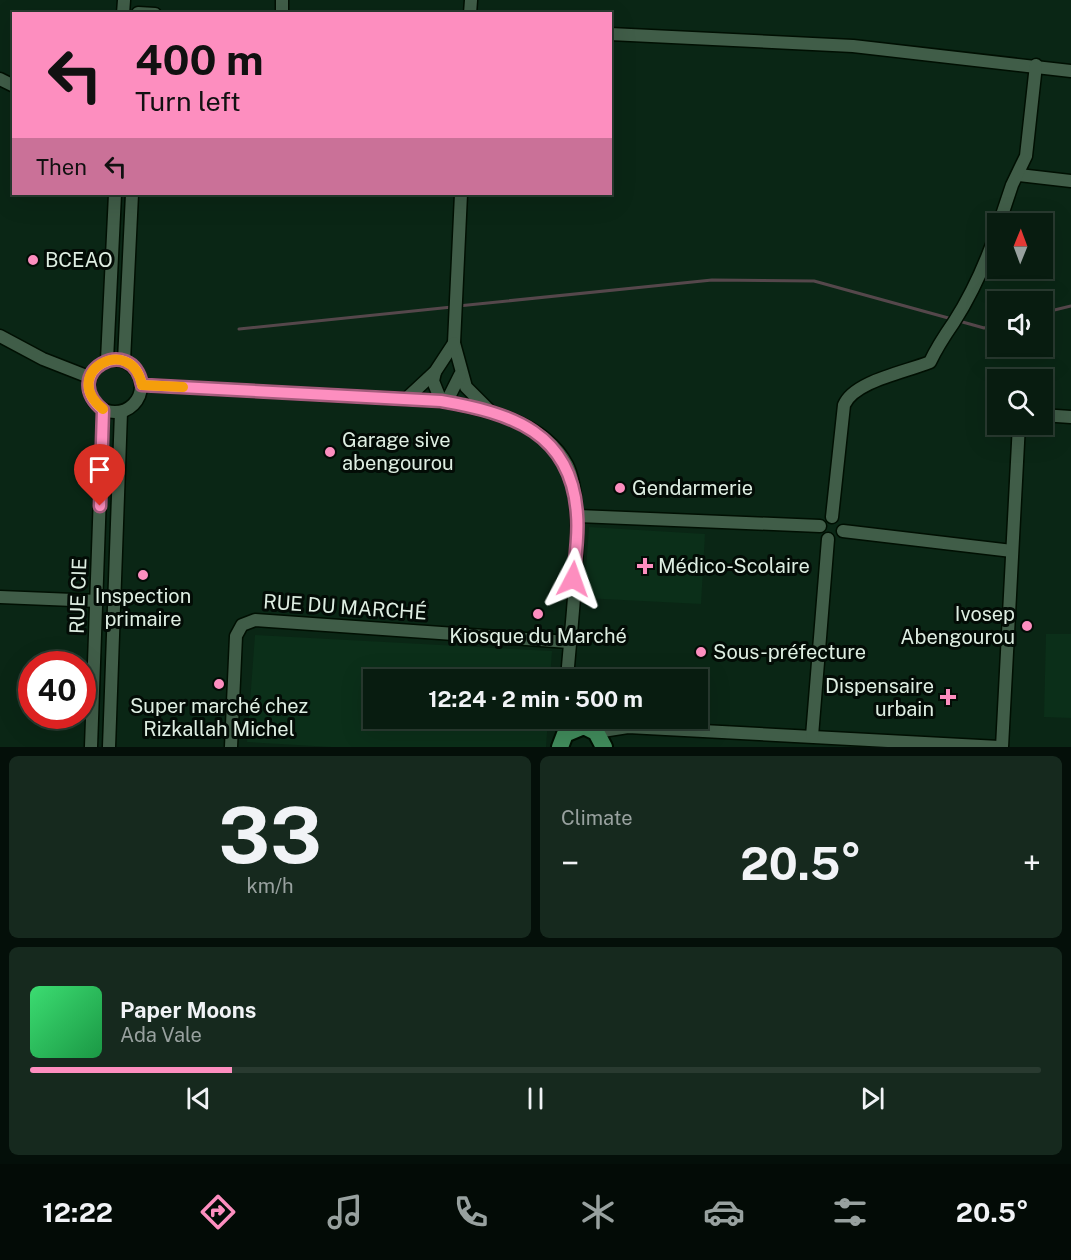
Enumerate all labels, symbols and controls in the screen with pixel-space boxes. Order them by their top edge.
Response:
text: 400 m [135,35,264,84]
icon: left [36,36,114,114]
text: Turn left [135,85,241,117]
icon: left [99,150,132,183]
text: Then [36,154,87,180]
north arrow [987,213,1053,279]
map controls [987,213,1053,435]
place label: BCEAO [45,248,113,272]
marker: BCEAO [26,253,40,267]
button: sound [987,291,1053,357]
button: search [987,369,1053,435]
place label: Garage sive abengourou [342,428,454,475]
pin [74,444,125,506]
marker: Garage sive abengourou [323,445,337,459]
icon: arrive [83,453,116,486]
place label: Gendarmerie [632,476,753,500]
marker: Gendarmerie [613,481,627,495]
position arrow [541,547,605,611]
place label: Médico-Scolaire [658,554,810,578]
street label: RUE CIE [65,557,91,635]
marker: Médico-Scolaire [636,557,654,575]
marker: Inspection primaire [136,568,150,582]
place label: Inspection primaire [95,584,191,631]
street label: RUE DU MARCHÉ [262,588,428,625]
place label: Ivosep Abengourou [900,602,1015,649]
marker: Kiosque du Marché [531,607,545,621]
marker: Ivosep Abengourou [1020,619,1034,633]
place label: Kiosque du Marché [449,624,627,648]
place label: Sous-préfecture [713,640,866,664]
marker: Sous-préfecture [694,645,708,659]
speed limit sign: 40 [18,651,96,729]
place label: Dispensaire urbain [825,674,934,721]
marker: Super marché chez Rizkallah Michel [212,677,226,691]
text: 12:24 · 2 min · 500 m [428,686,643,712]
marker: Dispensaire urbain [939,688,957,706]
place label: Super marché chez Rizkallah Michel [130,694,308,741]
text: 33 [218,789,322,881]
text: Climate [561,806,633,830]
text: 20.5° [740,837,862,890]
text: − [561,844,579,882]
text: + [1023,844,1041,882]
text: km/h [246,874,294,898]
text: Paper Moons [120,997,256,1023]
text: Ada Vale [120,1023,202,1047]
icon: previous [182,1082,215,1115]
icon: pause [519,1082,552,1115]
icon: next [856,1082,889,1115]
icon: directions [197,1191,239,1233]
icon: music [324,1191,366,1233]
icon: phone [450,1191,492,1233]
icon: climate [577,1191,619,1233]
icon: car [703,1191,745,1233]
icon: filters [829,1191,871,1233]
text: 12:22 [42,1196,113,1228]
text: 20.5° [956,1196,1029,1228]

